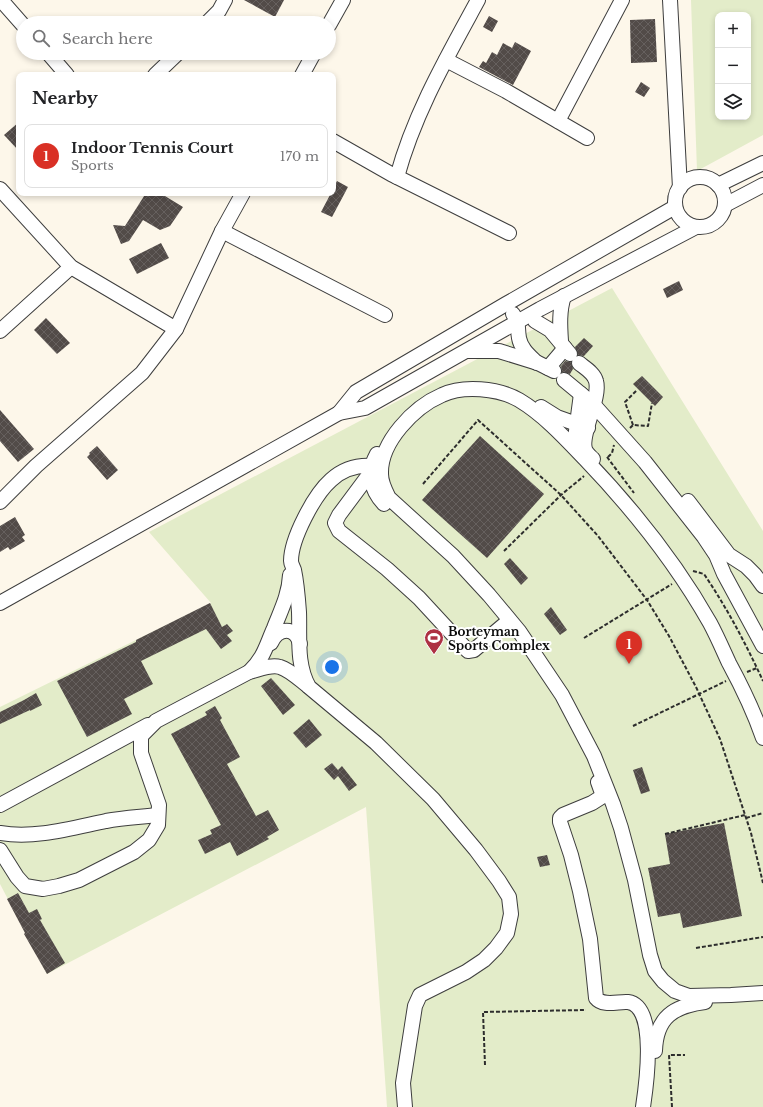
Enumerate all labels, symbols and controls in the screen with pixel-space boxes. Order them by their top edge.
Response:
map controls [715,12,751,120]
button: + [715,12,751,48]
search box [16,16,336,60]
icon: search [30,27,52,49]
text: Search here [62,29,153,48]
button: − [715,48,751,84]
button: layers [715,84,751,120]
text: Nearby [32,88,98,109]
text: Indoor Tennis Court [71,138,234,157]
text: 1 [43,148,49,165]
text: 170 m [280,148,319,165]
text: Sports [71,157,114,174]
place label: Borteyman Sports Complex [448,624,550,653]
sports icon: Borteyman Sports Complex [423,627,445,655]
pin: 1 [616,631,642,664]
your location [322,657,342,677]

